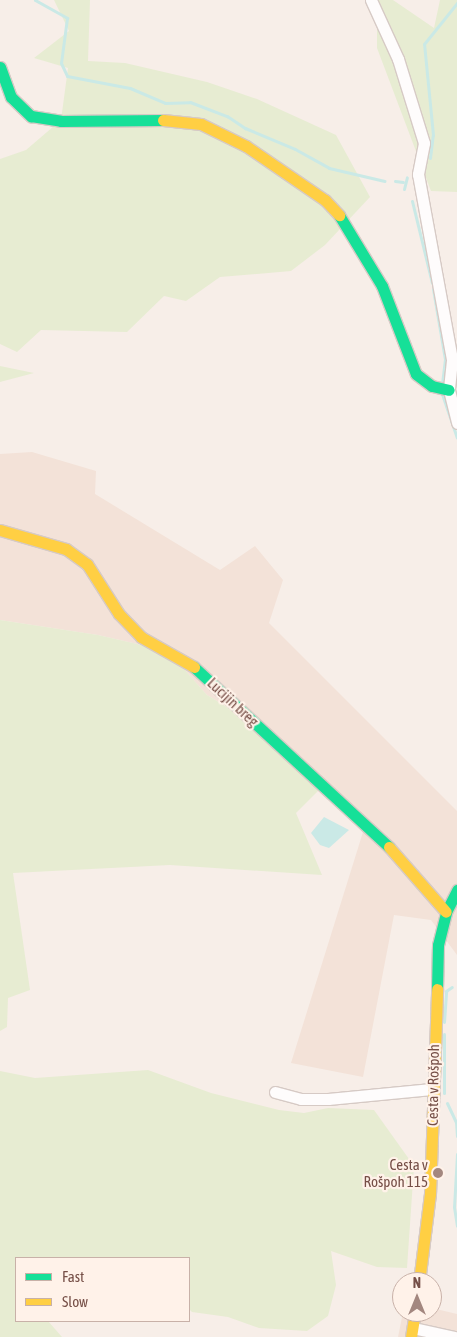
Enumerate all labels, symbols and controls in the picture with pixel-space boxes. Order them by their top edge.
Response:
street label: Lucijin breg [204,674,262,730]
street label: Cesta v Rošpoh [423,1044,443,1126]
place label: Cesta v Rošpoh 115 [364,1155,428,1190]
marker: Cesta v Rošpoh 115 [432,1167,444,1179]
legend [15,1257,190,1322]
text: Fast [62,1268,84,1285]
north arrow [392,1272,442,1322]
text: N [413,1275,421,1291]
text: Slow [62,1293,88,1310]

